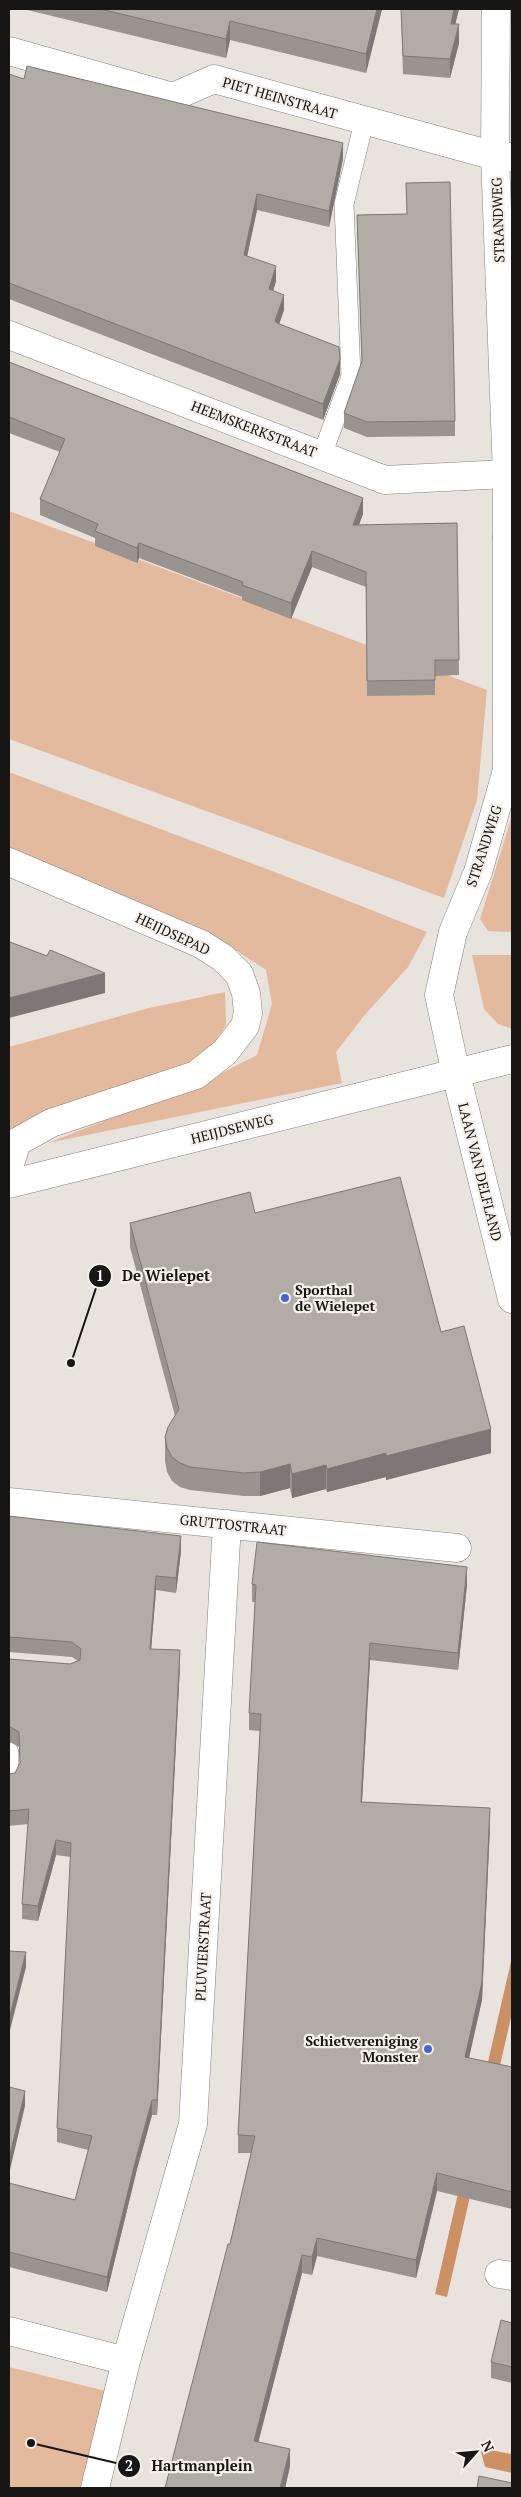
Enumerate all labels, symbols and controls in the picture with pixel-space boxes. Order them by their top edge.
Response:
street label: PIET HEINSTRAAT [220,72,340,123]
street label: STRANDWEG [487,177,508,263]
street label: HEEMSKERKSTRAAT [189,396,320,461]
street label: STRANDWEG [461,802,506,889]
street label: HEIJDSEPAD [133,908,214,959]
street label: LAAN VAN DELFLAND [454,1101,507,1243]
street label: HEIJDSEWEG [189,1109,276,1148]
callout: De Wielepet [87,1261,220,1291]
text: 1 [96,1265,104,1285]
text: De Wielepet [122,1265,210,1285]
place label: Sporthal de Wielepet [295,1280,376,1315]
marker: Sporthal de Wielepet [279,1292,291,1304]
street label: GRUTTOSTRAAT [179,1509,288,1540]
street label: PLUVIERSTRAAT [190,1892,215,2002]
place label: Schietvereniging Monster [305,2031,419,2066]
marker: Schietvereniging Monster [422,2043,434,2055]
north arrow [451,2427,501,2477]
text: N [477,2437,499,2455]
callout: Hartmanplein [116,2451,263,2481]
text: 2 [125,2455,133,2475]
text: Hartmanplein [151,2455,253,2475]

